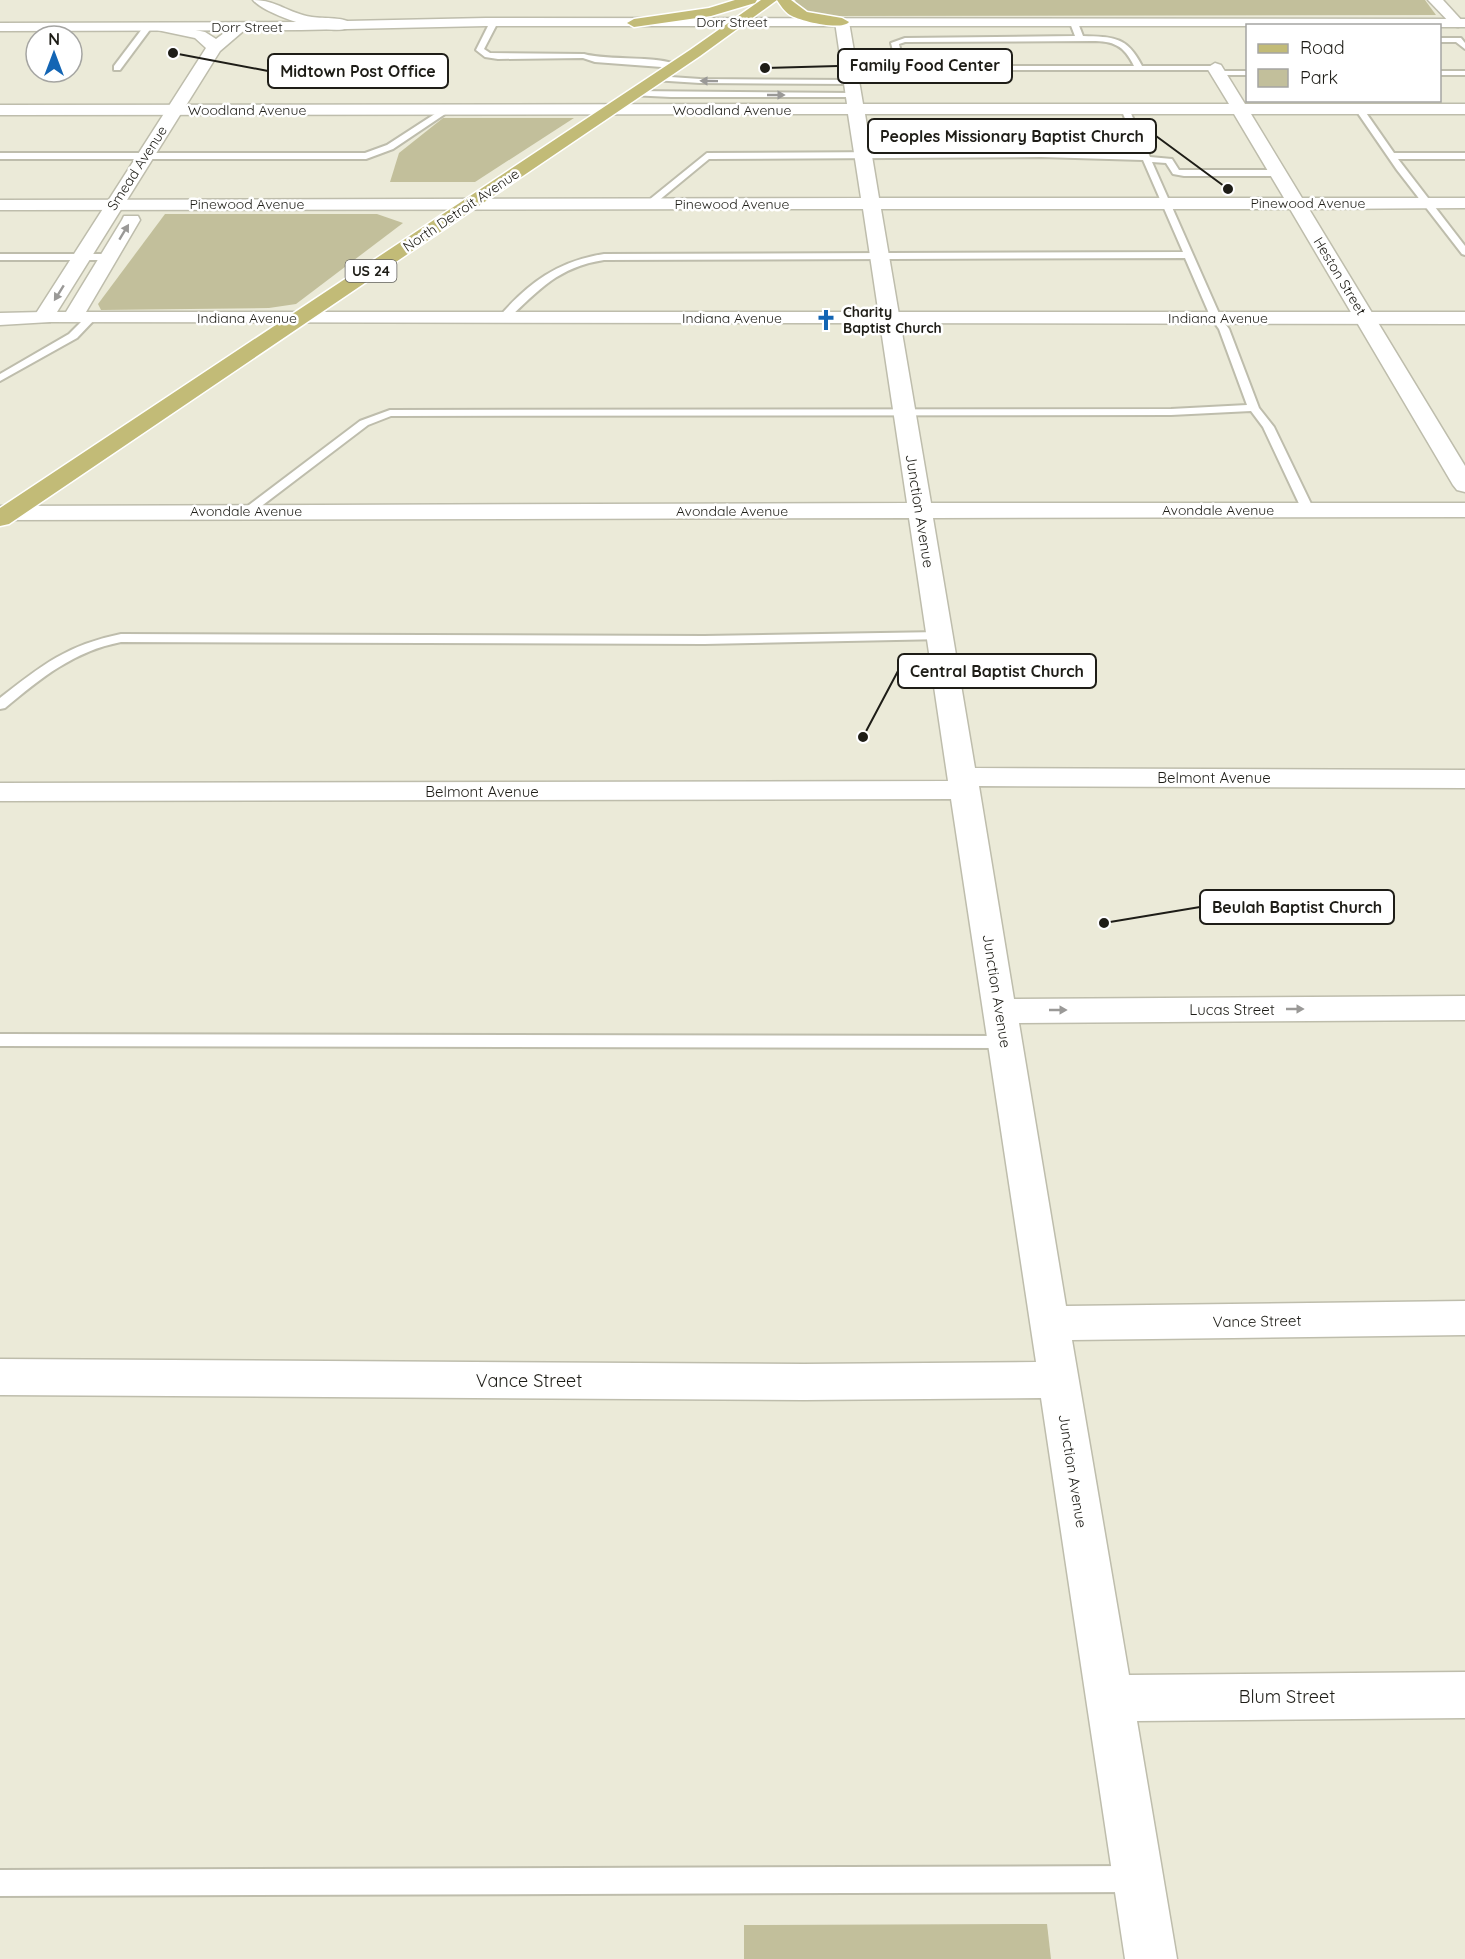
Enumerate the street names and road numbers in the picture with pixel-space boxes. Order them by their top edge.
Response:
street label: Dorr Street [696,13,768,31]
street label: Dorr Street [211,18,283,36]
street label: Woodland Avenue [188,101,306,119]
street label: Woodland Avenue [673,101,791,119]
street label: Smead Avenue [103,122,171,214]
street label: North Detroit Avenue [399,164,523,256]
street label: Pinewood Avenue [1251,194,1366,212]
street label: Pinewood Avenue [190,195,305,213]
street label: Pinewood Avenue [675,195,790,213]
street label: Heston Street [1310,234,1370,319]
road number: US 24 [346,260,397,282]
street label: Indiana Avenue [197,309,297,327]
street label: Indiana Avenue [682,309,782,327]
street label: Indiana Avenue [1168,309,1268,327]
street label: Junction Avenue [902,453,938,569]
street label: Avondale Avenue [1162,501,1274,519]
street label: Avondale Avenue [190,502,302,520]
street label: Avondale Avenue [676,502,788,520]
street label: Belmont Avenue [1157,768,1271,787]
street label: Belmont Avenue [425,782,539,801]
street label: Junction Avenue [979,933,1015,1049]
street label: Lucas Street [1189,1000,1275,1019]
street label: Vance Street [1212,1311,1302,1331]
street label: Vance Street [476,1369,582,1392]
street label: Junction Avenue [1055,1413,1091,1529]
street label: Blum Street [1239,1685,1335,1708]

